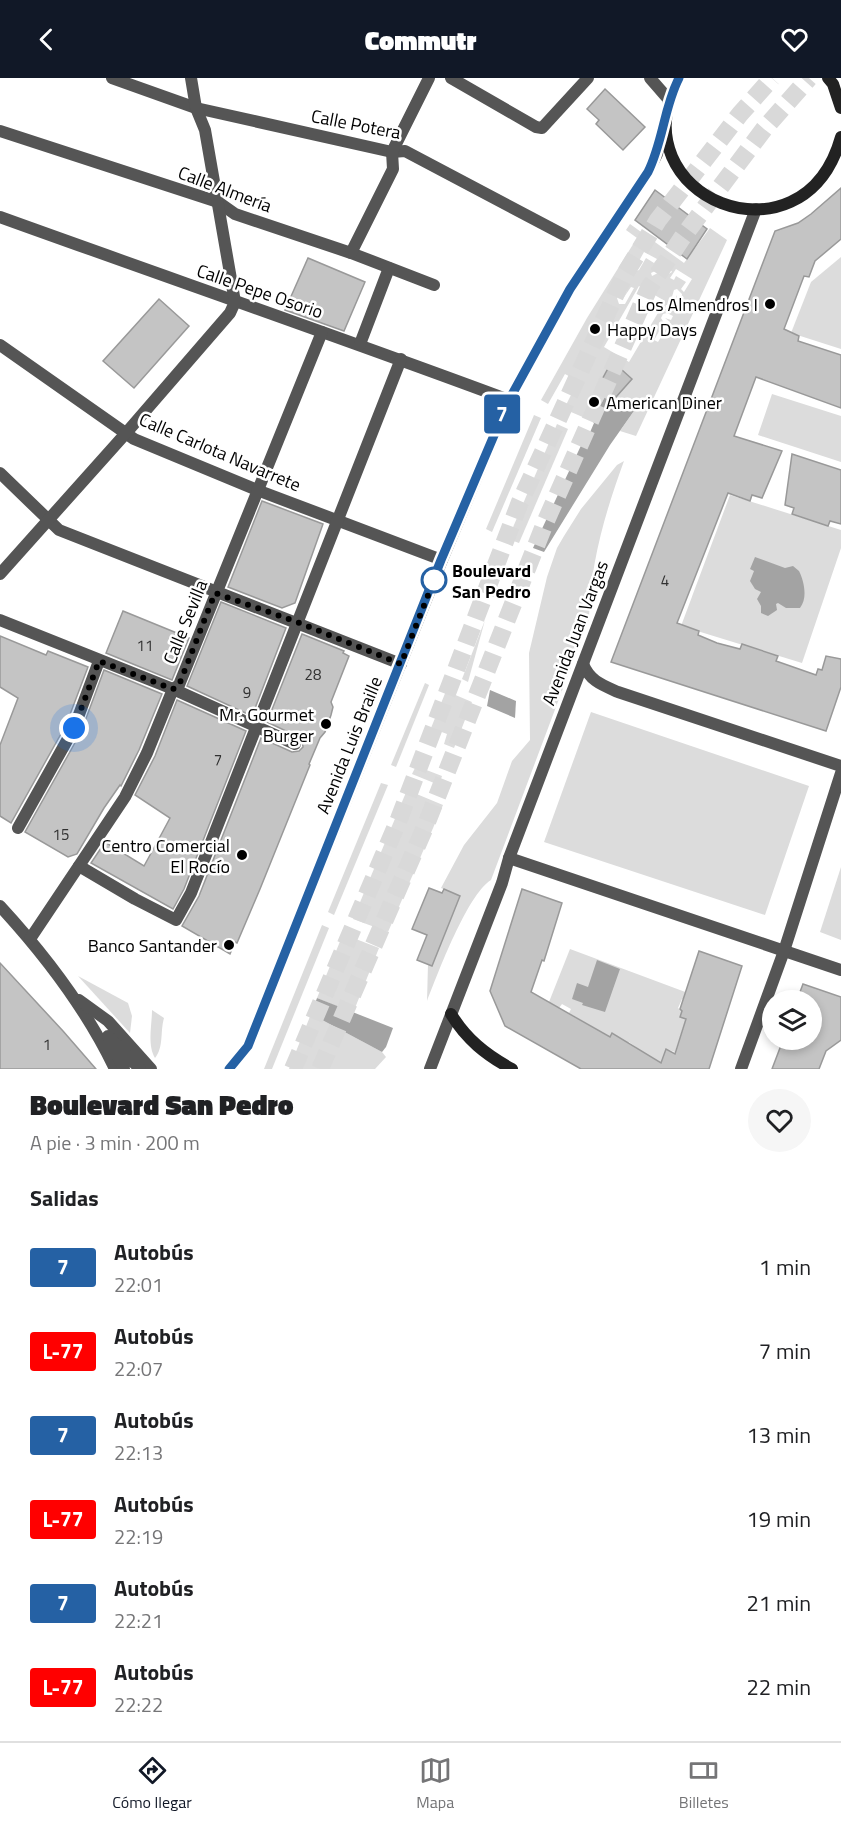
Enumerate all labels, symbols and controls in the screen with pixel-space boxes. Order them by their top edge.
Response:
text: Commutr [365,19,476,60]
icon: back [30,23,63,56]
icon: heart [778,23,811,56]
street label: Calle Potera [309,102,403,146]
street label: Calle Almería [174,159,276,219]
street label: Calle Pepe Osorio [193,257,327,325]
place label: Los Almendros I [637,291,758,318]
marker: Los Almendros I [763,297,777,311]
place label: Happy Days [607,316,697,343]
marker: Happy Days [588,322,602,336]
place label: American Diner [606,389,722,416]
line badge: 7 [482,394,522,434]
marker: American Diner [587,395,601,409]
text: 7 [496,398,508,430]
street label: Calle Carlota Navarrete [135,406,305,498]
place label: Boulevard San Pedro [452,557,531,605]
street label: Avenida Juan Vargas [535,557,615,709]
marker: Boulevard San Pedro [421,567,447,593]
house number: 4 [661,569,669,592]
street label: Calle Sevilla [156,576,214,668]
house number: 11 [137,634,153,657]
house number: 28 [305,663,321,686]
street label: Avenida Luis Braille [309,672,389,818]
house number: 9 [243,681,251,704]
place label: Mr. Gourmet Burger [219,701,315,749]
your location [59,713,89,743]
marker: Mr. Gourmet Burger [319,717,333,731]
house number: 7 [214,748,222,771]
house number: 15 [53,823,69,846]
place label: Centro Comercial El Rocío [102,832,230,880]
marker: Centro Comercial El Rocío [235,848,249,862]
place label: Banco Santander [88,932,217,959]
marker: Banco Santander [222,938,236,952]
map controls [762,990,822,1050]
button: layers [762,990,822,1050]
house number: 1 [43,1033,51,1056]
text: Boulevard San Pedro [30,1083,293,1126]
button: heart [748,1089,811,1152]
text: A pie · 3 min · 200 m [30,1127,200,1158]
text: Salidas [30,1181,99,1215]
text: Autobús [114,1235,194,1269]
text: 1 min [759,1250,811,1284]
text: 7 [57,1251,69,1283]
text: 22:01 [114,1269,163,1300]
text: Autobús [114,1319,194,1353]
text: 7 min [759,1334,811,1368]
text: L-77 [43,1335,84,1367]
text: 22:07 [114,1353,163,1384]
text: Autobús [114,1403,194,1437]
text: 13 min [746,1418,811,1452]
text: 7 [57,1419,69,1451]
text: 22:13 [114,1437,163,1468]
text: Autobús [114,1487,194,1521]
text: 19 min [746,1502,811,1536]
text: L-77 [43,1503,84,1535]
text: 22:19 [114,1521,163,1552]
text: Autobús [114,1571,194,1605]
text: 21 min [746,1586,811,1620]
text: 7 [57,1587,69,1619]
text: 22:21 [114,1605,163,1636]
text: Autobús [114,1655,194,1689]
text: 22 min [746,1670,811,1704]
text: L-77 [43,1671,84,1703]
text: 22:22 [114,1689,163,1720]
tab: Cómo llegar [112,1754,192,1814]
tab: Mapa [416,1754,454,1814]
tab: Billetes [679,1754,729,1814]

